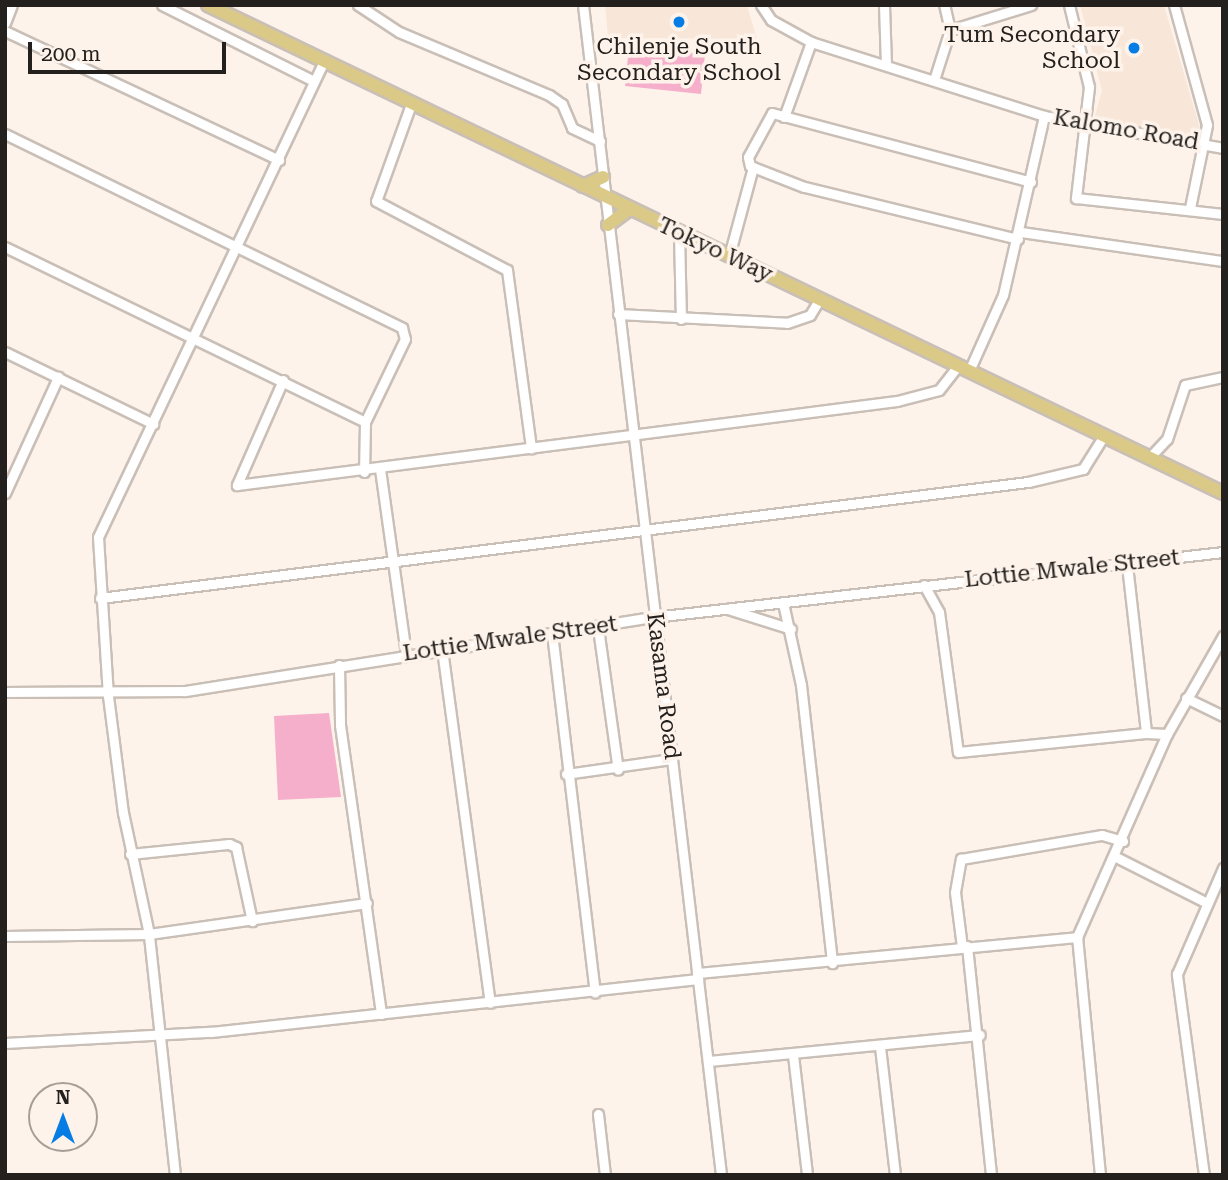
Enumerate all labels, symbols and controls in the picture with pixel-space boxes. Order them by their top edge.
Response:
marker: Chilenje South Secondary School [671,14,687,30]
place label: Tum Secondary School [944,21,1120,75]
scale bar [32,28,229,72]
place label: Chilenje South Secondary School [577,33,781,87]
marker: Tum Secondary School [1126,40,1142,56]
text: 200 m [41,42,101,66]
street label: Kalomo Road [1051,104,1201,156]
street label: Tokyo Way [653,211,777,289]
street label: Lottie Mwale Street [963,544,1181,594]
street label: Lottie Mwale Street [401,610,619,668]
street label: Kasama Road [640,611,686,761]
north arrow [28,1082,98,1152]
text: N [56,1086,70,1109]

